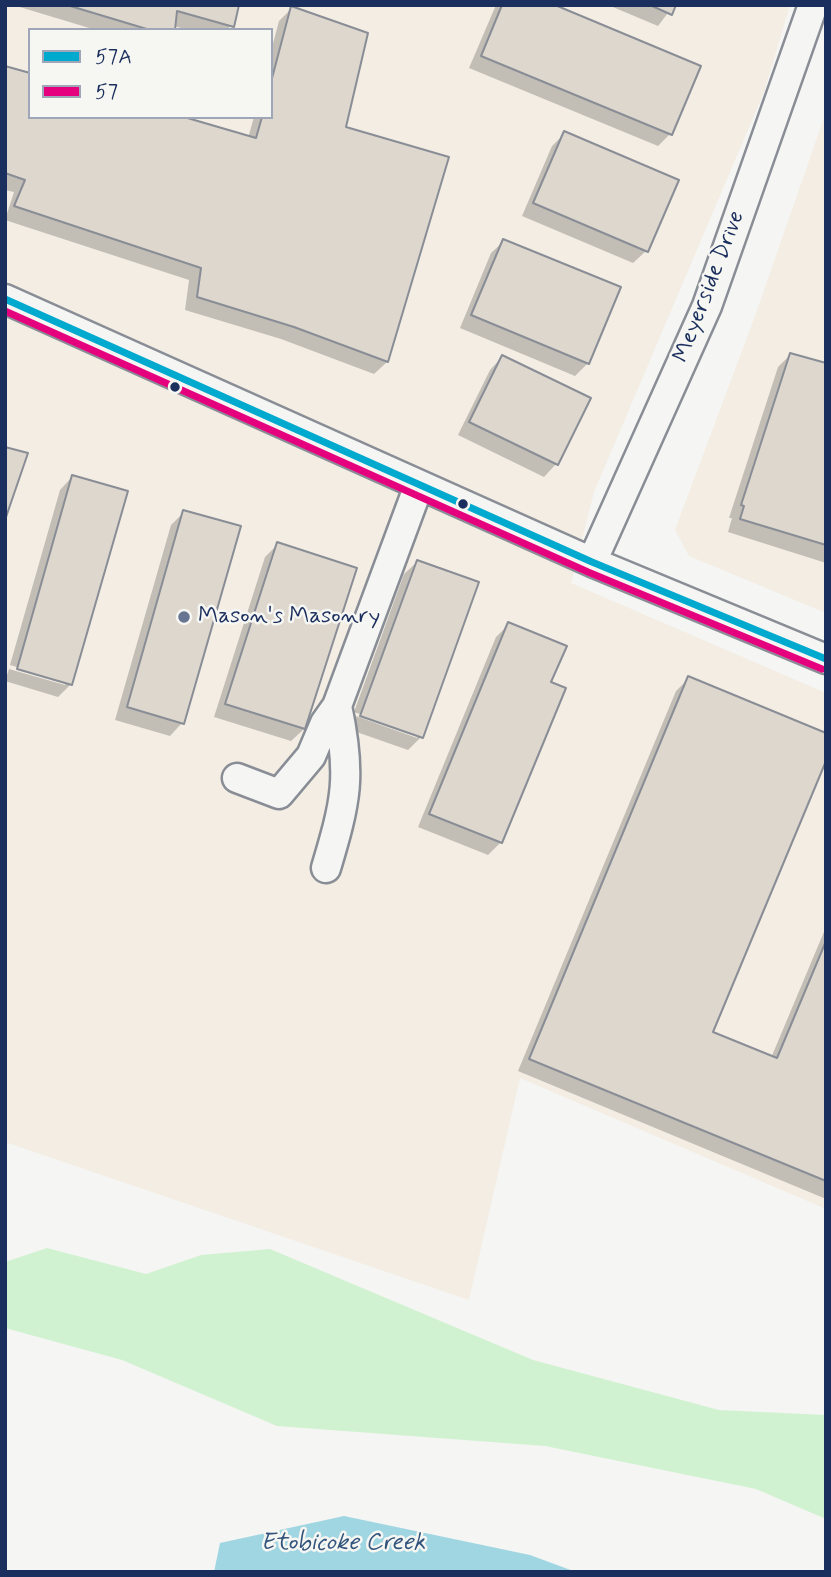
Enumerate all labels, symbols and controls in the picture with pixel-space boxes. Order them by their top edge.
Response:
legend [28,28,273,119]
text: 57A [95,43,132,71]
text: 57 [95,78,118,106]
street label: Meyerside Drive [668,207,752,367]
unlabelled marker [168,380,182,394]
unlabelled marker [456,497,470,511]
place label: Mason's Masonry [198,603,380,631]
marker: Mason's Masonry [176,609,192,625]
water label: Etobicoke Creek [261,1530,425,1558]

